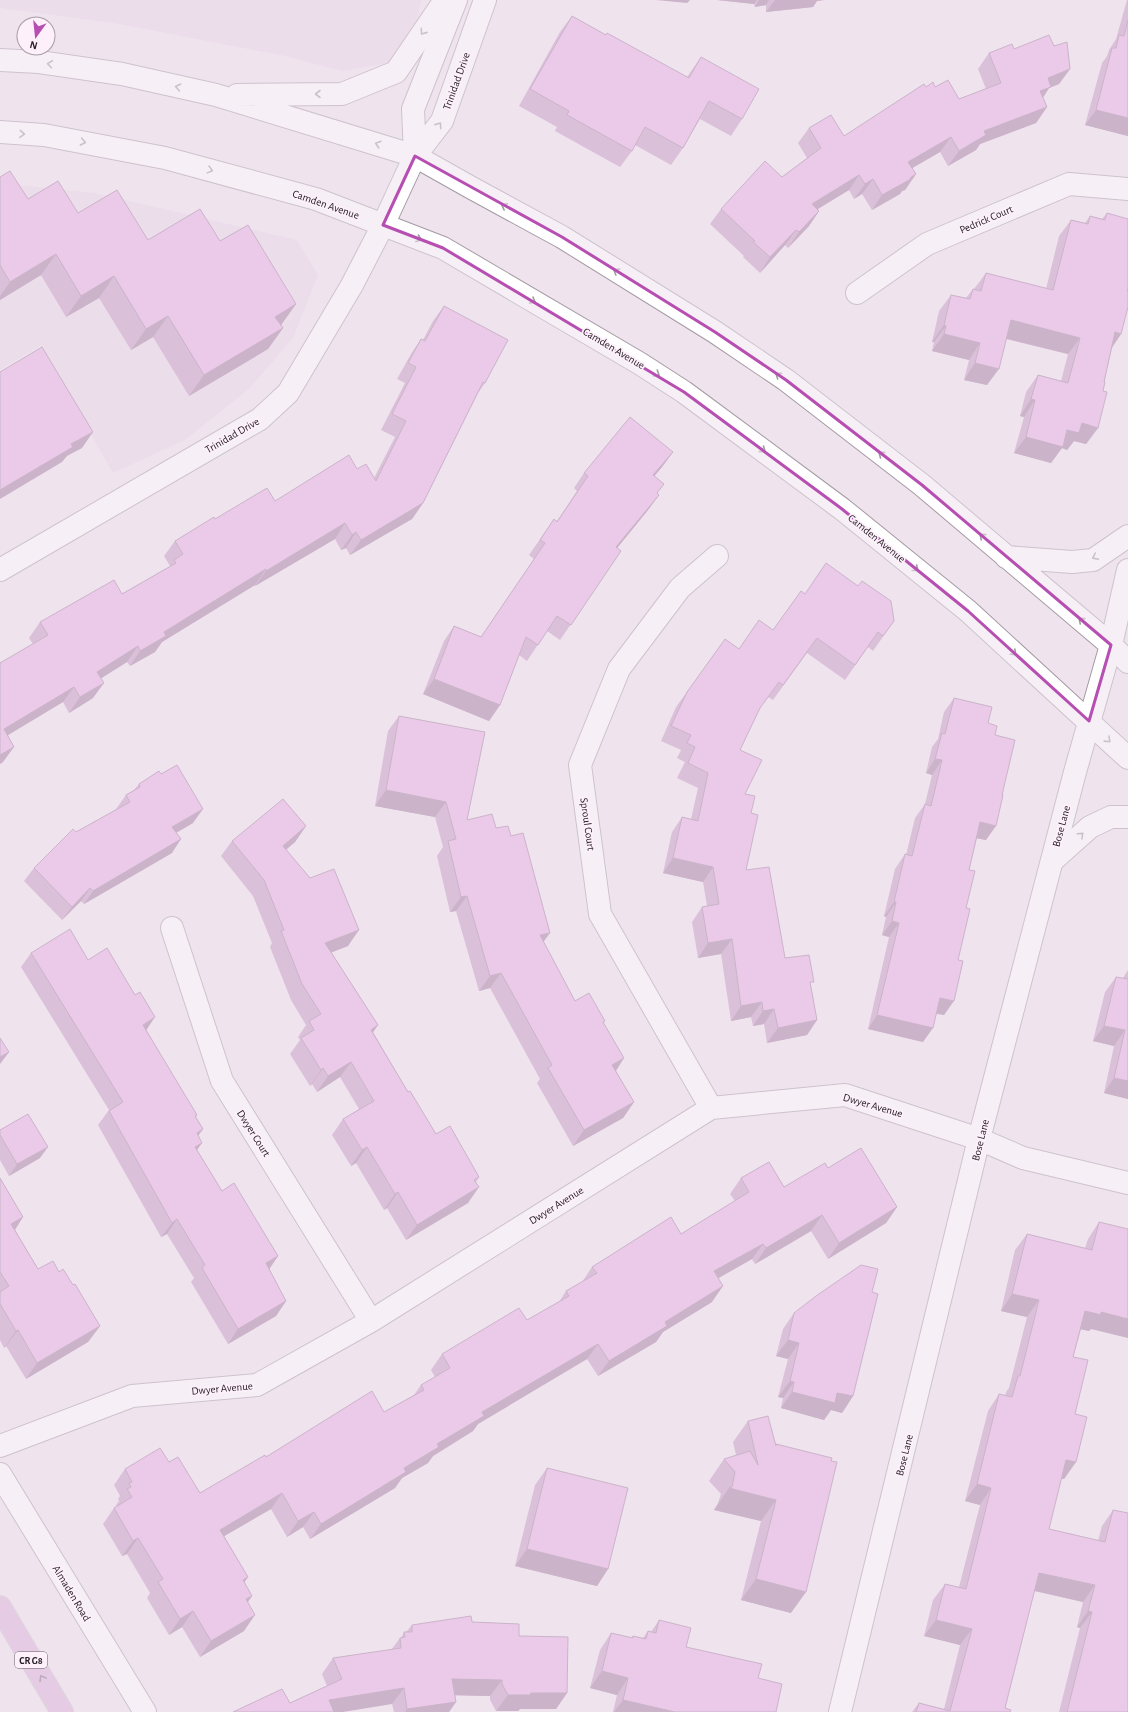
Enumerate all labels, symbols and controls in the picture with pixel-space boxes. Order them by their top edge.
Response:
north arrow [16,16,56,56]
one-way arrow [420,28,428,35]
text: N [28,39,39,51]
street label: Trinidad Drive [441,51,472,111]
one-way arrow [47,60,53,69]
one-way arrow [174,83,181,91]
one-way arrow [315,90,321,98]
one-way arrow [434,122,441,129]
one-way arrow [19,129,25,138]
one-way arrow [80,138,86,146]
one-way arrow [375,140,382,149]
one-way arrow [206,165,213,174]
street label: Camden Avenue [291,188,361,221]
one-way arrow [501,203,508,210]
street label: Pedrick Court [958,203,1015,236]
one-way arrow [415,234,423,242]
one-way arrow [613,268,620,275]
one-way arrow [529,296,536,303]
street label: Camden Avenue [581,326,647,371]
one-way arrow [653,369,660,377]
one-way arrow [775,373,782,380]
street label: Trinidad Drive [203,416,261,455]
one-way arrow [758,445,765,452]
one-way arrow [879,451,886,458]
street label: Camden Avenue [846,512,907,565]
one-way arrow [979,533,986,540]
one-way arrow [1092,552,1099,560]
one-way arrow [911,564,918,571]
one-way arrow [1078,618,1085,625]
one-way arrow [1009,649,1017,656]
one-way arrow [1103,735,1111,743]
street label: Sproul Court [578,797,597,852]
street label: Bose Lane [1051,804,1072,848]
one-way arrow [1076,833,1084,840]
street label: Dwyer Avenue [842,1092,904,1119]
street label: Dwyer Court [235,1108,273,1159]
street label: Bose Lane [970,1118,991,1162]
street label: Dwyer Avenue [527,1184,585,1226]
street label: Dwyer Avenue [191,1380,253,1397]
street label: Bose Lane [894,1433,915,1477]
street label: Almaden Road [51,1563,93,1623]
road number: CR G8 [15,1652,47,1668]
one-way arrow [40,1675,47,1682]

